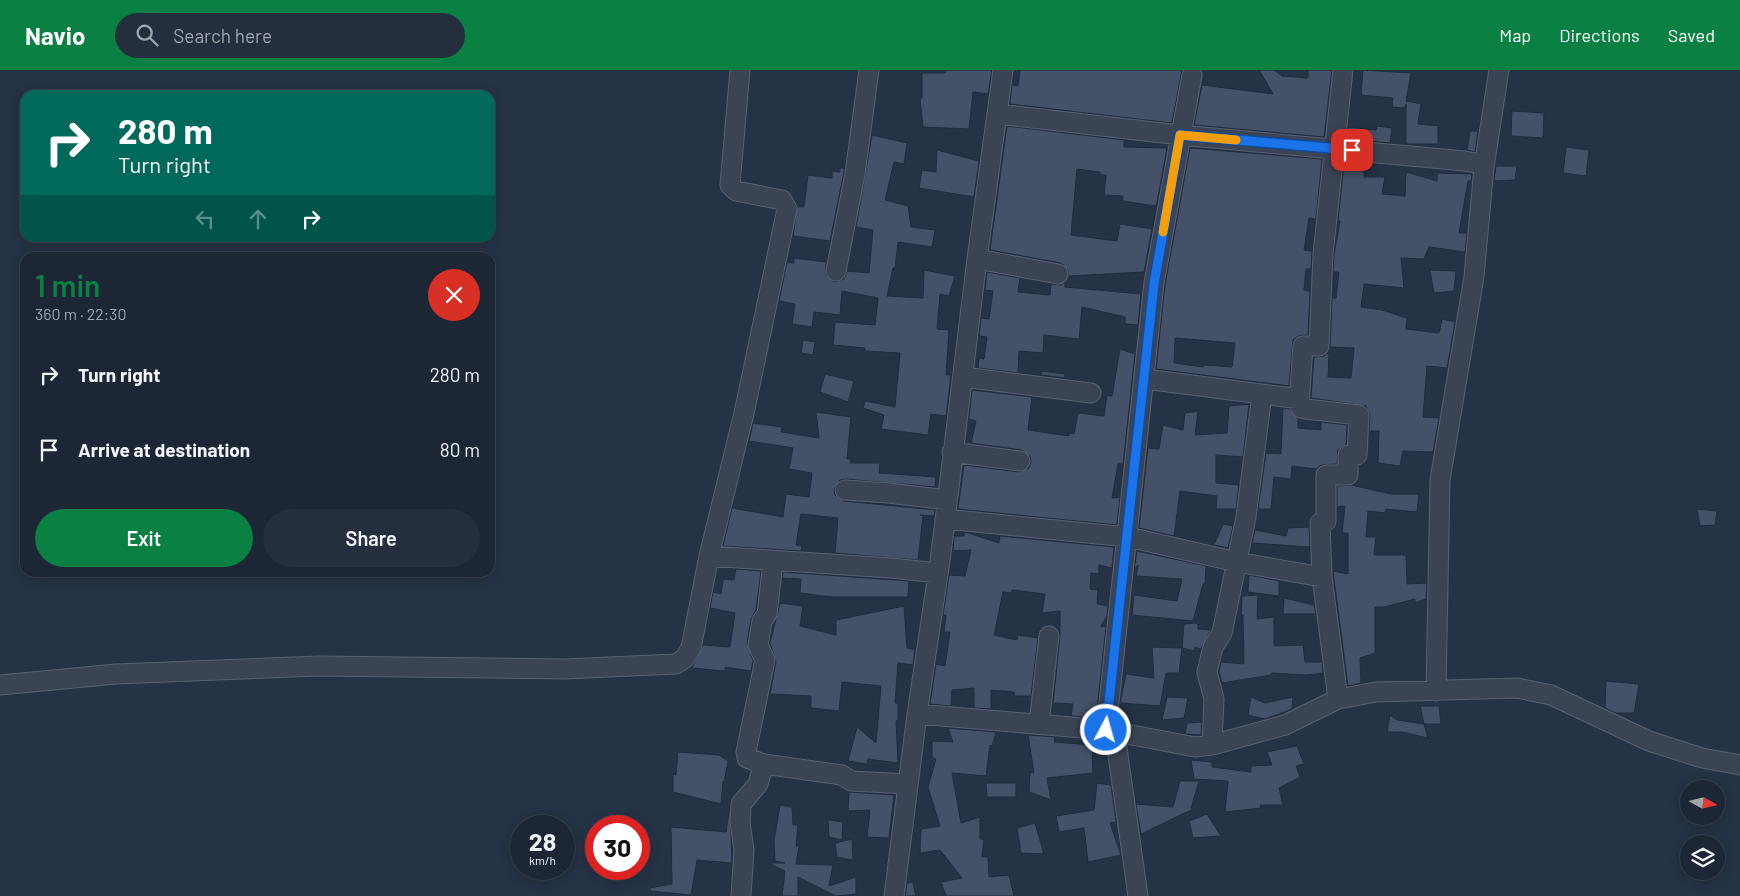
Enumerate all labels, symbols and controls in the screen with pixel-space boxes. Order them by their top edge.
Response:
search box [115,13,465,58]
text: Navio [25,21,85,50]
icon: search [133,21,161,49]
text: Search here [173,24,272,47]
text: Map [1499,24,1531,46]
text: Directions [1559,24,1640,46]
text: Saved [1668,24,1715,46]
text: 280 m [118,109,213,151]
icon: right [35,110,100,175]
pin [1331,129,1373,171]
icon: arrive [1338,136,1366,164]
text: Turn right [118,151,211,177]
icon: left [191,205,219,233]
icon: ahead [244,205,272,233]
icon: right [297,205,325,233]
text: 1 min [35,267,100,303]
button: close [428,269,480,321]
text: 360 m · 22:30 [35,304,127,323]
icon: right [35,361,63,389]
text: Turn right [78,363,160,386]
text: 280 m [430,363,480,386]
icon: arrive [35,436,63,464]
text: Arrive at destination [78,438,250,461]
text: 80 m [440,438,480,461]
button: Exit [35,509,253,567]
button: Share [263,509,480,567]
position arrow [1079,703,1131,755]
north arrow [1680,780,1725,825]
map controls [1680,780,1725,880]
speed limit sign: 30 [585,815,650,880]
text: 28 [529,826,556,856]
button: layers [1680,835,1725,880]
text: km/h [529,853,556,867]

